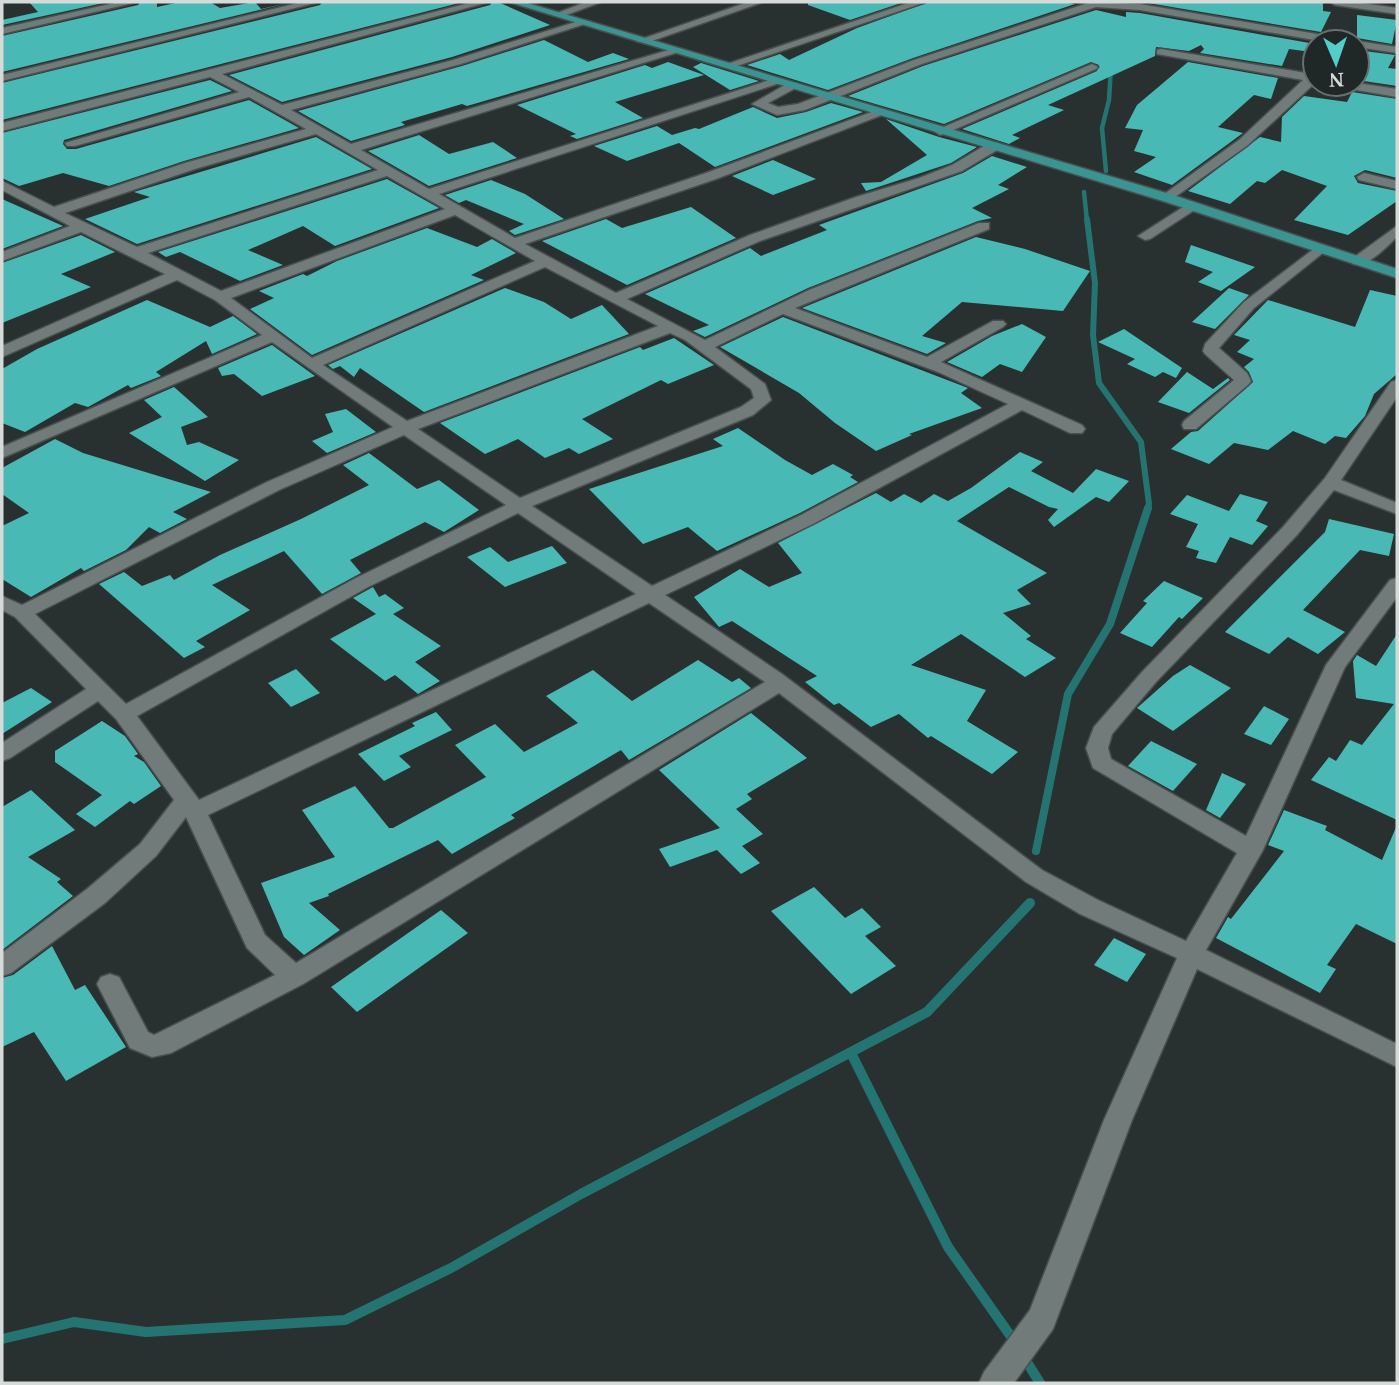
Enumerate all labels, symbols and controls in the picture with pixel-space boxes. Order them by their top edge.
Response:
north arrow [1301,28,1371,98]
text: N [1329,67,1345,93]

